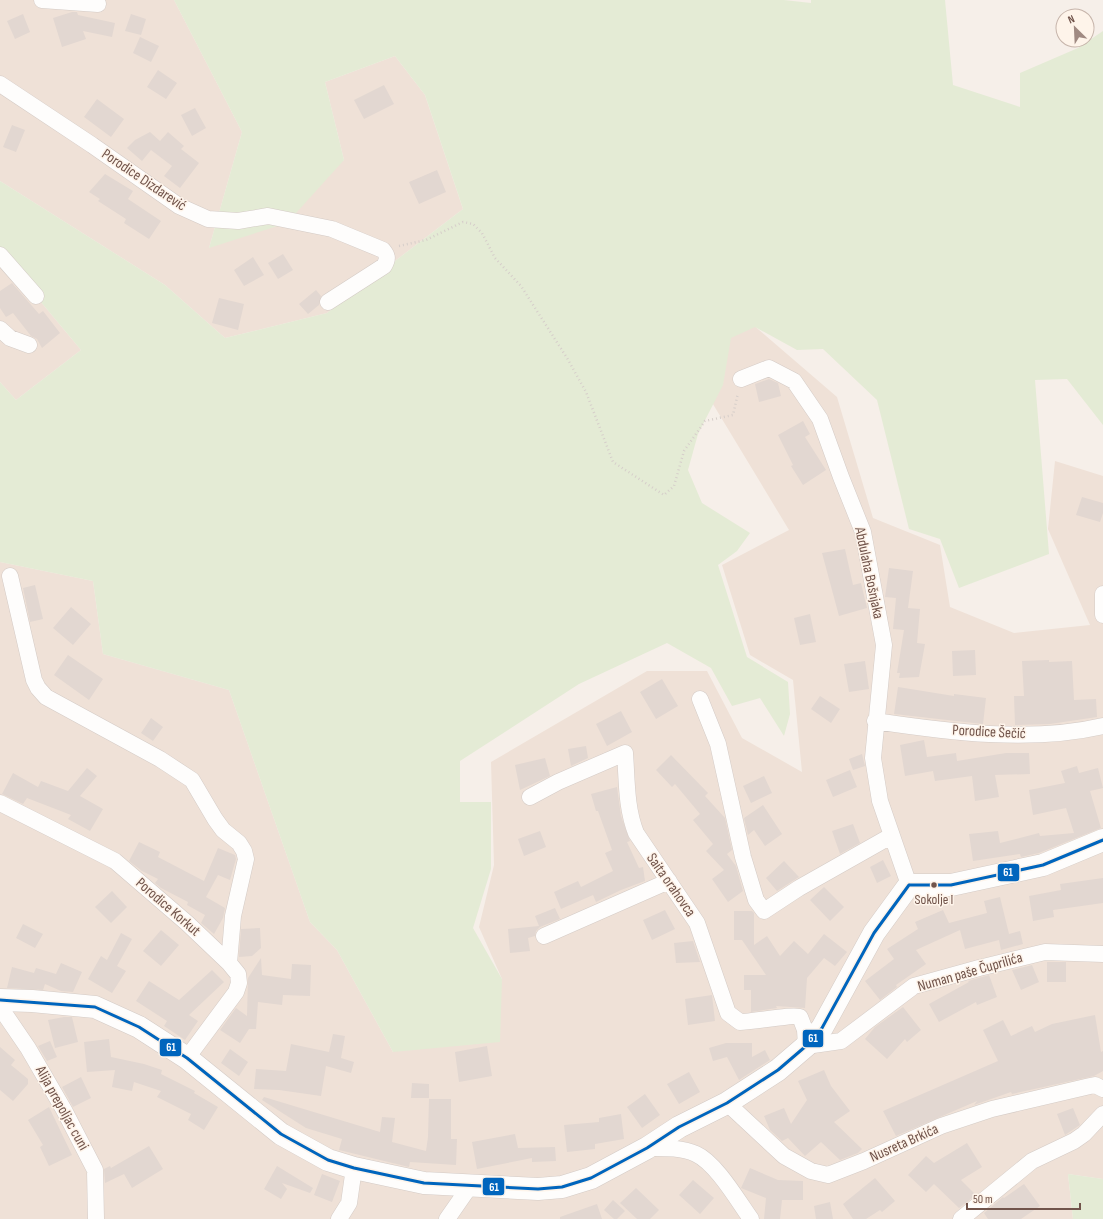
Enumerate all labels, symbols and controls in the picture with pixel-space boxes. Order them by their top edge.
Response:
north arrow [1055,8,1095,48]
text: N [1066,12,1077,26]
street label: Porodice Dizdarević [98,145,190,215]
street label: Abdulaha Bošnjaka [850,524,888,621]
street label: Porodice Šečić [952,721,1026,743]
street label: Saita orahovca [642,849,700,921]
line badge: 61 [997,863,1020,882]
text: 61 [1003,866,1013,879]
street label: Porodice Korkut [132,874,205,941]
marker: Sokolje I [929,880,939,890]
place label: Sokolje I [915,891,953,908]
street label: Numan paše Čuprilića [915,948,1025,996]
line badge: 61 [802,1029,824,1048]
text: 61 [808,1032,818,1045]
line badge: 61 [159,1038,182,1057]
text: 61 [166,1041,176,1054]
street label: Alija prepoljac cuni [31,1062,93,1154]
street label: Nusreta Brkića [867,1119,941,1167]
line badge: 61 [482,1177,505,1196]
text: 61 [489,1181,499,1194]
scale bar [967,1185,1080,1211]
text: 50 m [973,1192,993,1207]

